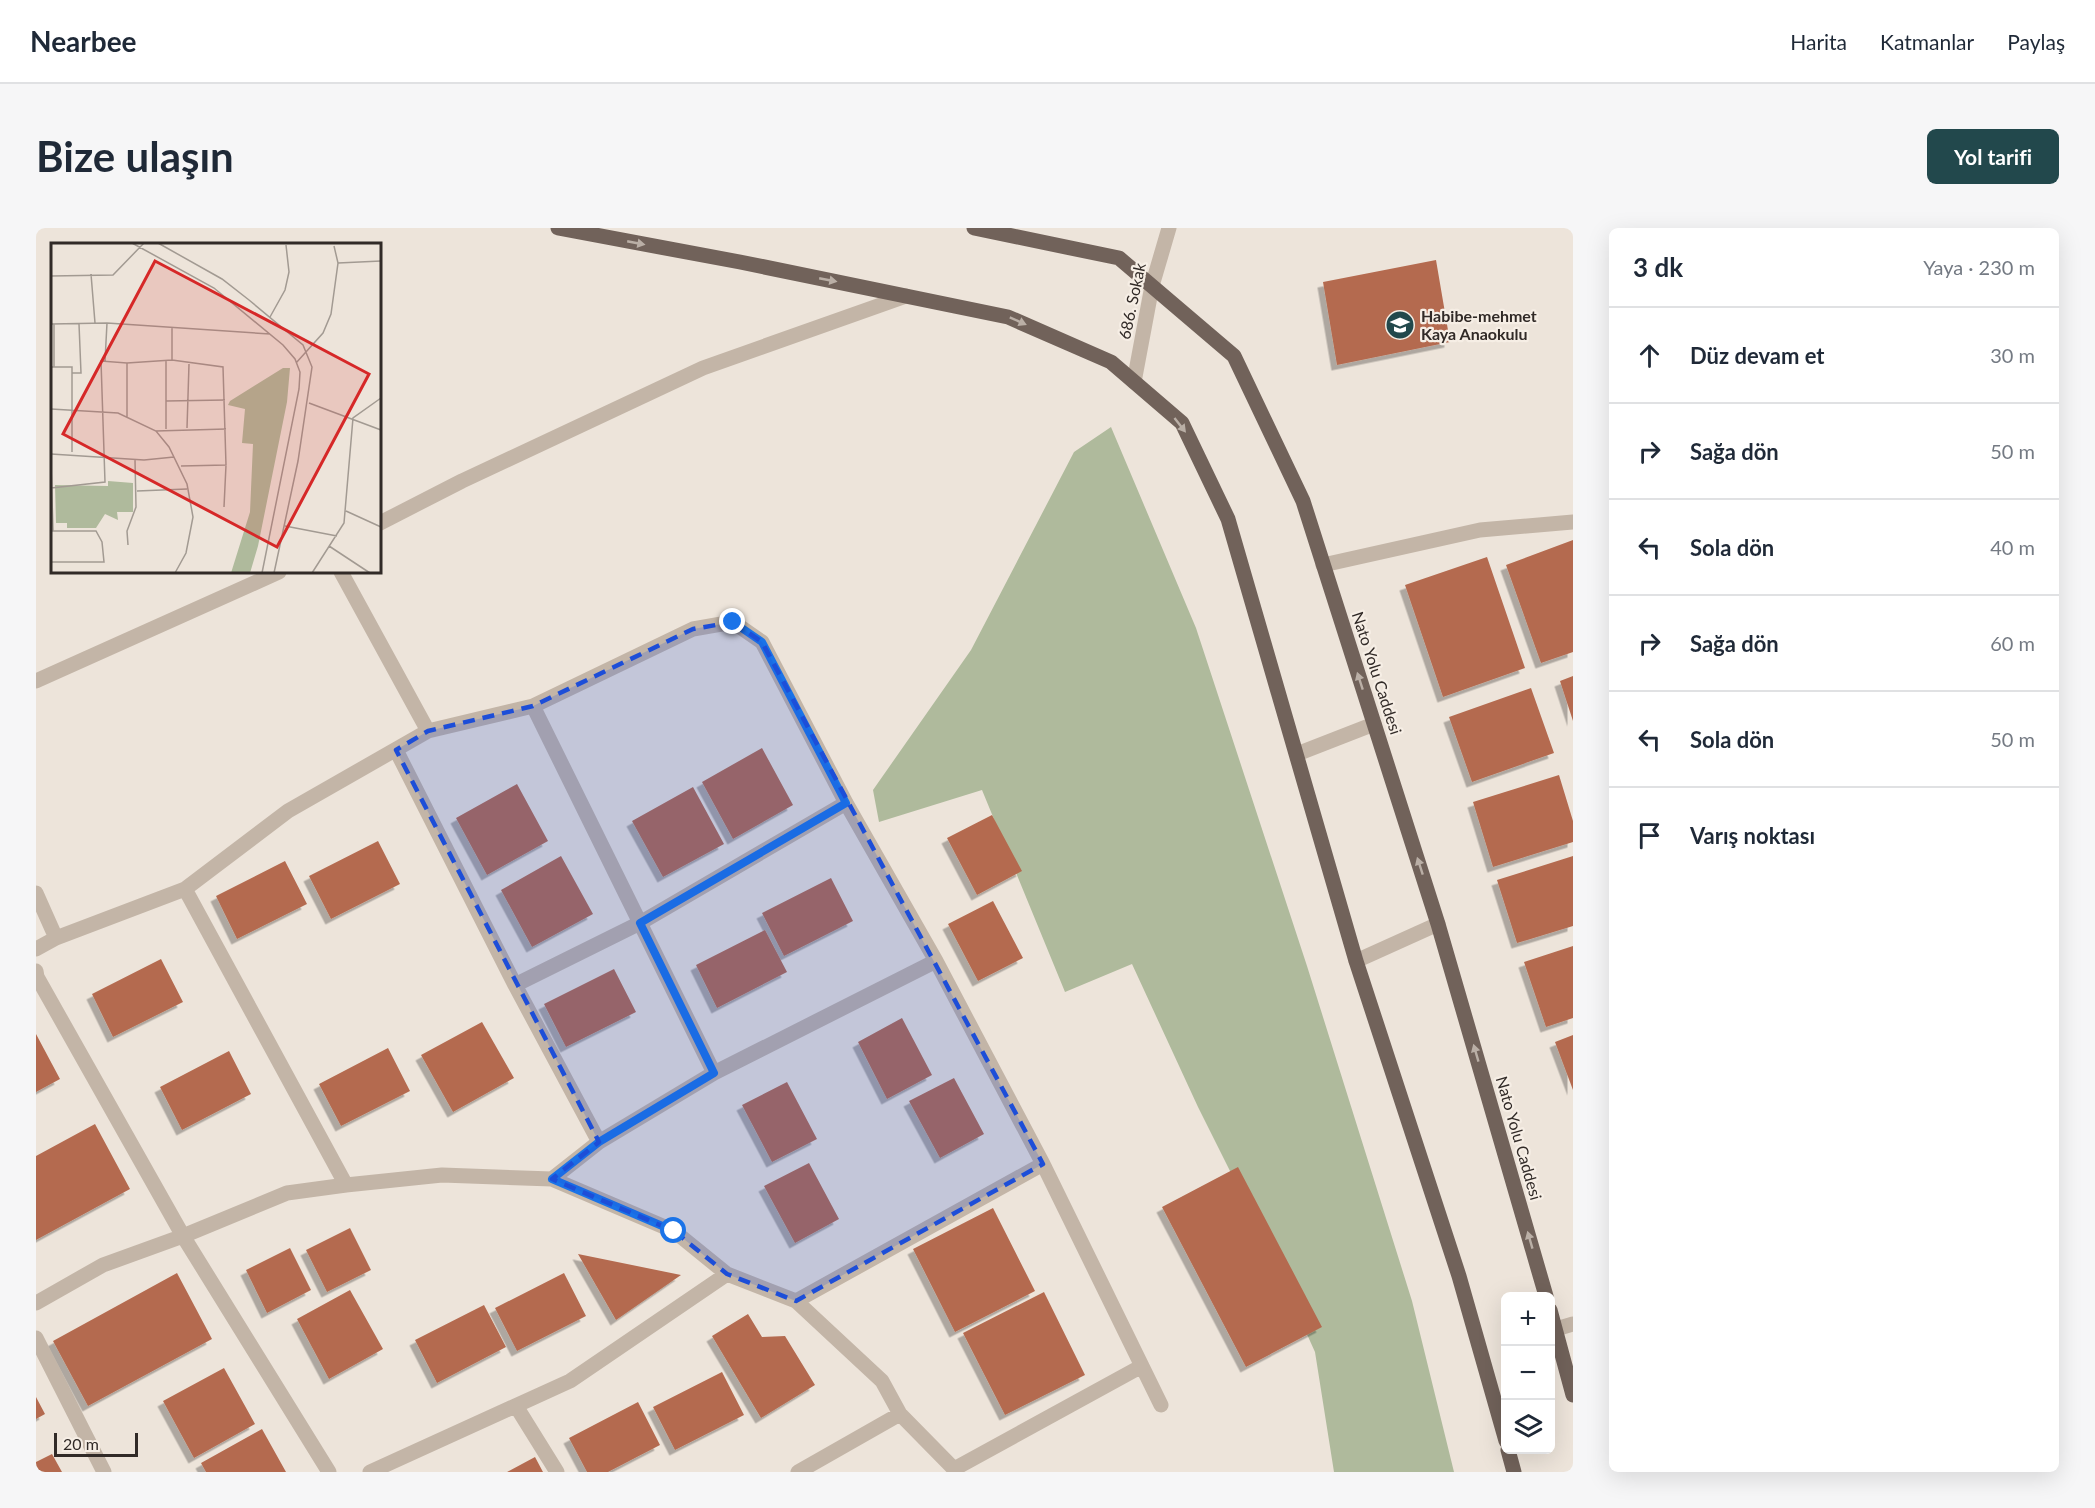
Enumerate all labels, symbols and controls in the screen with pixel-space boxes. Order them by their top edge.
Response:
text: Nearbee [30,24,137,58]
text: Harita [1790,29,1847,54]
text: Katmanlar [1880,29,1974,54]
text: Paylaş [2007,29,2065,54]
button: Yol tarifi [1927,129,2059,184]
text: Bize ulaşın [36,131,234,181]
one-way arrow [627,239,646,248]
inset map [51,243,381,573]
text: 3 dk [1633,251,1683,283]
text: Yaya · 230 m [1923,255,2035,279]
street label: 686. Sokak [1114,260,1149,341]
one-way arrow [818,276,837,285]
place label: Habibe-mehmet Kaya Anaokulu [1421,306,1537,343]
school or university icon: Habibe-mehmet Kaya Anaokulu [1384,309,1416,341]
one-way arrow [1009,317,1027,326]
icon: ahead [1633,339,1666,372]
text: Düz devam et [1690,342,1825,369]
text: 30 m [1990,343,2035,367]
one-way arrow [1174,416,1186,432]
icon: right [1633,435,1666,468]
text: Sağa dön [1690,438,1779,465]
text: 50 m [1990,439,2035,463]
icon: left [1633,531,1666,564]
text: Sola dön [1690,534,1774,561]
text: 40 m [1990,535,2035,559]
route end [719,608,745,634]
street label: Nato Yolu Caddesi [1349,609,1406,737]
icon: right [1633,627,1666,660]
text: Sağa dön [1690,630,1779,657]
text: 60 m [1990,631,2035,655]
one-way arrow [1355,672,1364,690]
icon: left [1633,723,1666,756]
text: Sola dön [1690,726,1774,753]
text: 50 m [1990,727,2035,751]
icon: arrive [1633,819,1666,852]
text: Varış noktası [1690,822,1815,849]
one-way arrow [1414,857,1424,875]
one-way arrow [1471,1044,1480,1062]
street label: Nato Yolu Caddesi [1493,1074,1546,1202]
route start [660,1217,686,1243]
one-way arrow [1525,1231,1534,1249]
map controls [1501,1292,1555,1454]
button: + [1501,1292,1555,1346]
button: − [1501,1346,1555,1400]
button: layers [1501,1400,1555,1454]
scale bar [54,1430,138,1458]
text: 20 m [63,1434,99,1453]

